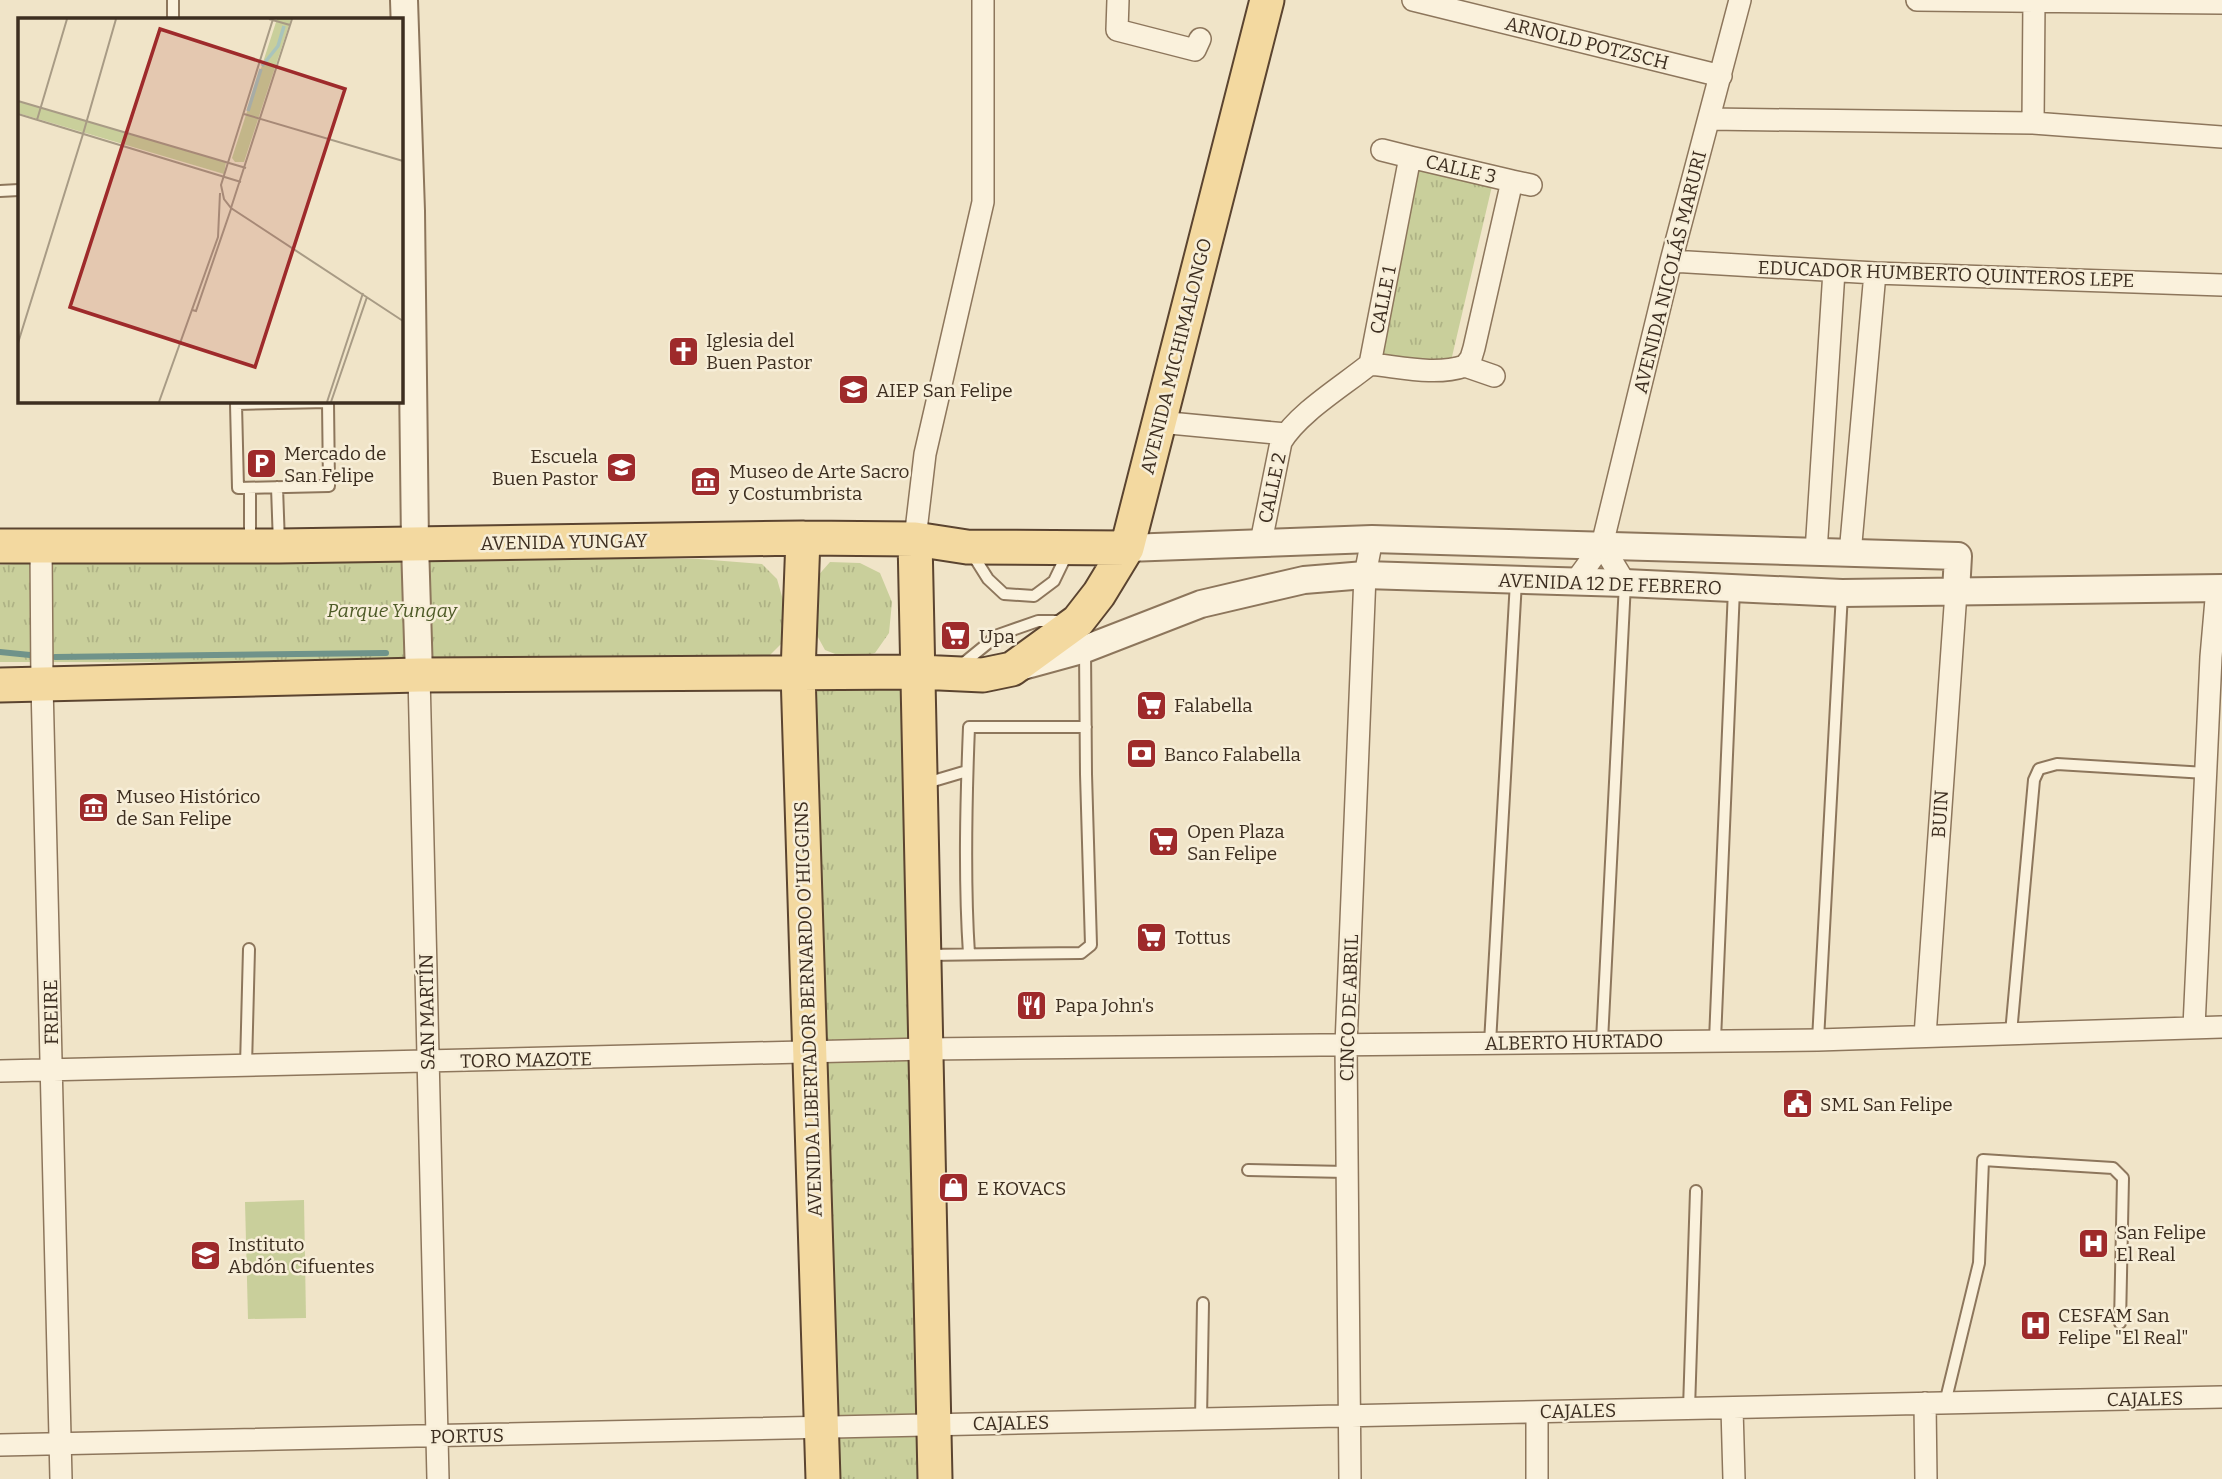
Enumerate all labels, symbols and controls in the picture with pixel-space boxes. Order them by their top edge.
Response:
street label: ARNOLD POTZSCH [1503,12,1671,74]
inset map [18,18,402,402]
street label: AVENIDA NICOLÁS MARURI [1629,148,1711,396]
street label: CALLE 3 [1423,150,1499,188]
street label: AVENIDA MICHIMALONGO [1136,236,1216,476]
street label: EDUCADOR HUMBERTO QUINTEROS LEPE [1757,256,2135,292]
street label: CALLE 1 [1365,264,1401,336]
place label: Iglesia del Buen Pastor [706,329,813,374]
church icon: Iglesia del Buen Pastor [666,334,700,368]
school or university icon: AIEP San Felipe [836,373,870,407]
place label: AIEP San Felipe [876,379,1013,402]
place label: Mercado de San Felipe [284,442,386,487]
place label: Escuela Buen Pastor [492,445,599,490]
parking icon: Mercado de San Felipe [244,447,278,481]
school or university icon: Escuela Buen Pastor [604,450,638,484]
street label: CALLE 2 [1253,451,1291,525]
place label: Museo de Arte Sacro y Costumbrista [728,460,909,505]
museum icon: Museo de Arte Sacro y Costumbrista [689,465,723,499]
street label: AVENIDA YUNGAY [480,529,649,555]
street label: AVENIDA 12 DE FEBRERO [1498,569,1722,599]
park label: Parque Yungay [327,599,458,622]
supermarket icon: Upa [939,619,973,653]
place label: Upa [979,625,1016,648]
supermarket icon: Falabella [1134,688,1168,722]
place label: Falabella [1174,694,1253,717]
bank icon: Banco Falabella [1124,737,1158,771]
place label: Banco Falabella [1164,743,1302,766]
place label: Museo Histórico de San Felipe [116,785,261,830]
street label: BUIN [1927,789,1953,839]
museum icon: Museo Histórico de San Felipe [76,790,110,824]
street label: AVENIDA LIBERTADOR BERNARDO O'HIGGINS [789,801,827,1217]
place label: Open Plaza San Felipe [1187,820,1285,865]
supermarket icon: Open Plaza San Felipe [1147,825,1181,859]
supermarket icon: Tottus [1135,920,1169,954]
place label: Tottus [1175,926,1231,949]
street label: CINCO DE ABRIL [1335,934,1363,1082]
street label: SAN MARTÍN [414,954,440,1070]
street label: FREIRE [39,979,63,1045]
restaurant icon: Papa John's [1015,988,1049,1022]
place label: Papa John's [1055,994,1154,1017]
street label: ALBERTO HURTADO [1484,1029,1664,1055]
street label: TORO MAZOTE [460,1047,592,1073]
public building icon: SML San Felipe [1780,1087,1814,1121]
place label: SML San Felipe [1820,1093,1953,1116]
shop icon: E KOVACS [937,1171,971,1205]
place label: E KOVACS [977,1177,1066,1200]
place label: San Felipe El Real [2116,1221,2206,1266]
hospital icon: San Felipe El Real [2076,1226,2110,1260]
place label: Instituto Abdón Cifuentes [228,1233,375,1278]
school or university icon: Instituto Abdón Cifuentes [188,1238,222,1272]
place label: CESFAM San Felipe "El Real" [2058,1304,2189,1349]
hospital icon: CESFAM San Felipe "El Real" [2018,1309,2052,1343]
street label: CAJALES [2107,1387,2183,1411]
street label: CAJALES [1540,1399,1616,1423]
street label: CAJALES [973,1411,1049,1435]
street label: PORTUS [430,1424,504,1448]

